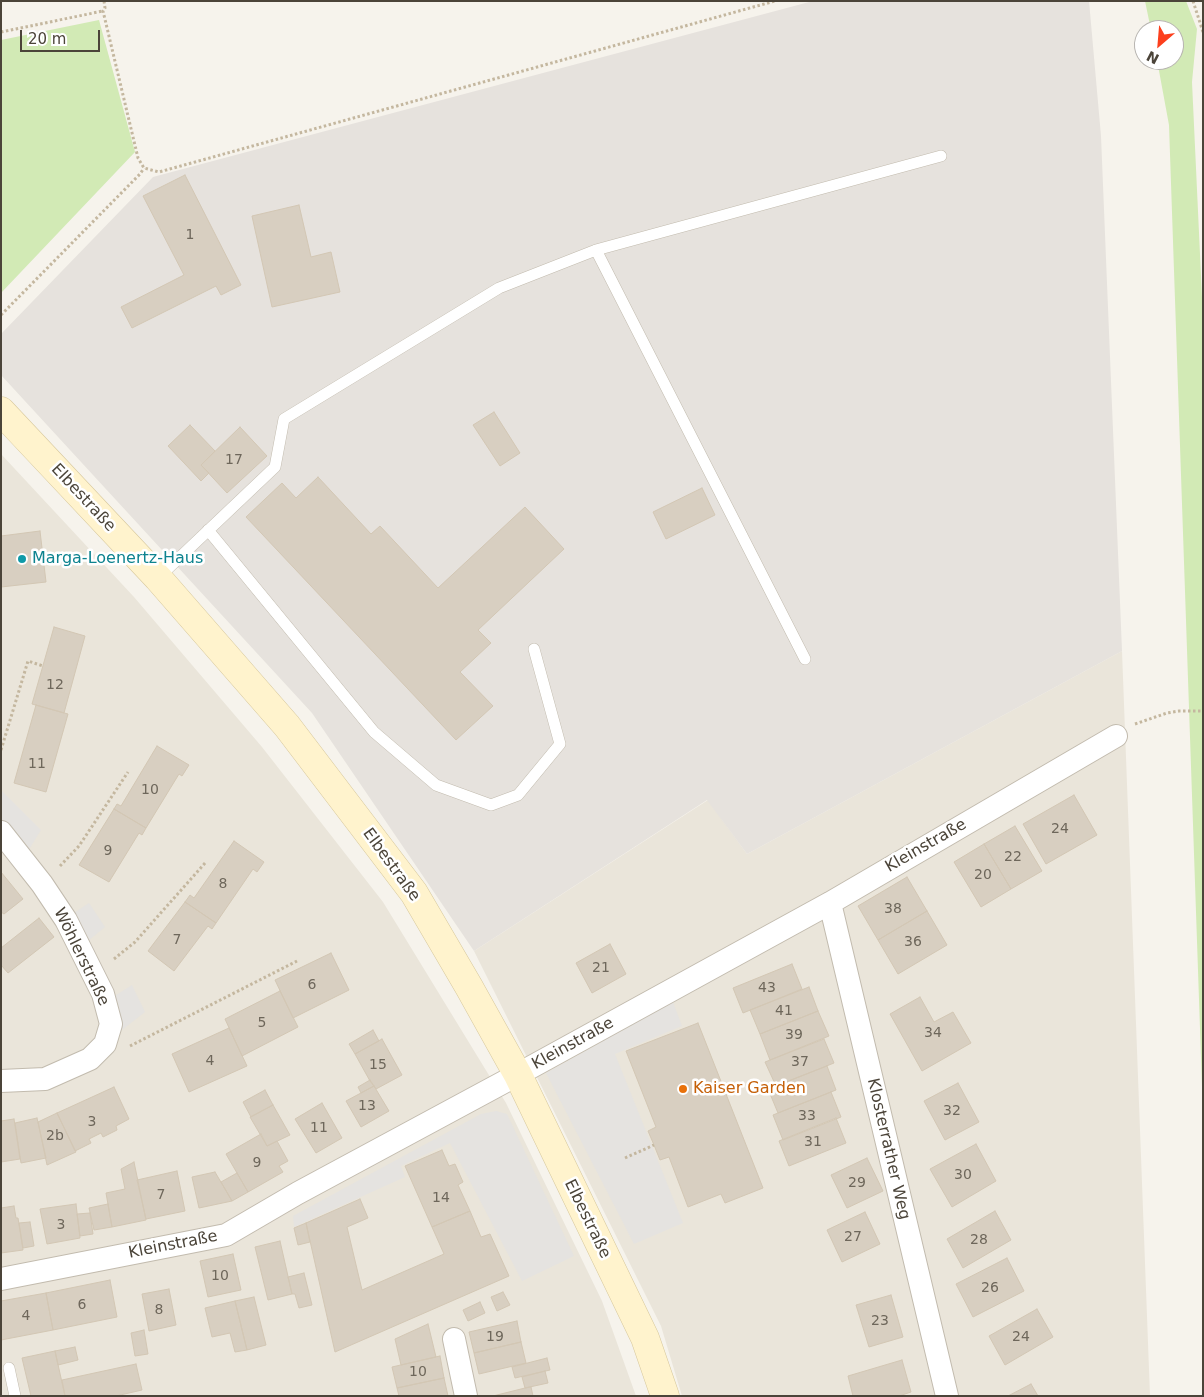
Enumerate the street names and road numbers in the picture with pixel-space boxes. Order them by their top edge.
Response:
street label: Elbestraße [47,460,119,536]
street label: Kleinstraße [882,815,970,877]
street label: Elbestraße [358,825,424,905]
street label: Wöhlerstraße [49,905,113,1009]
street label: Kleinstraße [529,1014,617,1074]
street label: Klosterrather Weg [862,1076,914,1222]
street label: Elbestraße [560,1176,614,1262]
street label: Kleinstraße [127,1227,219,1263]

